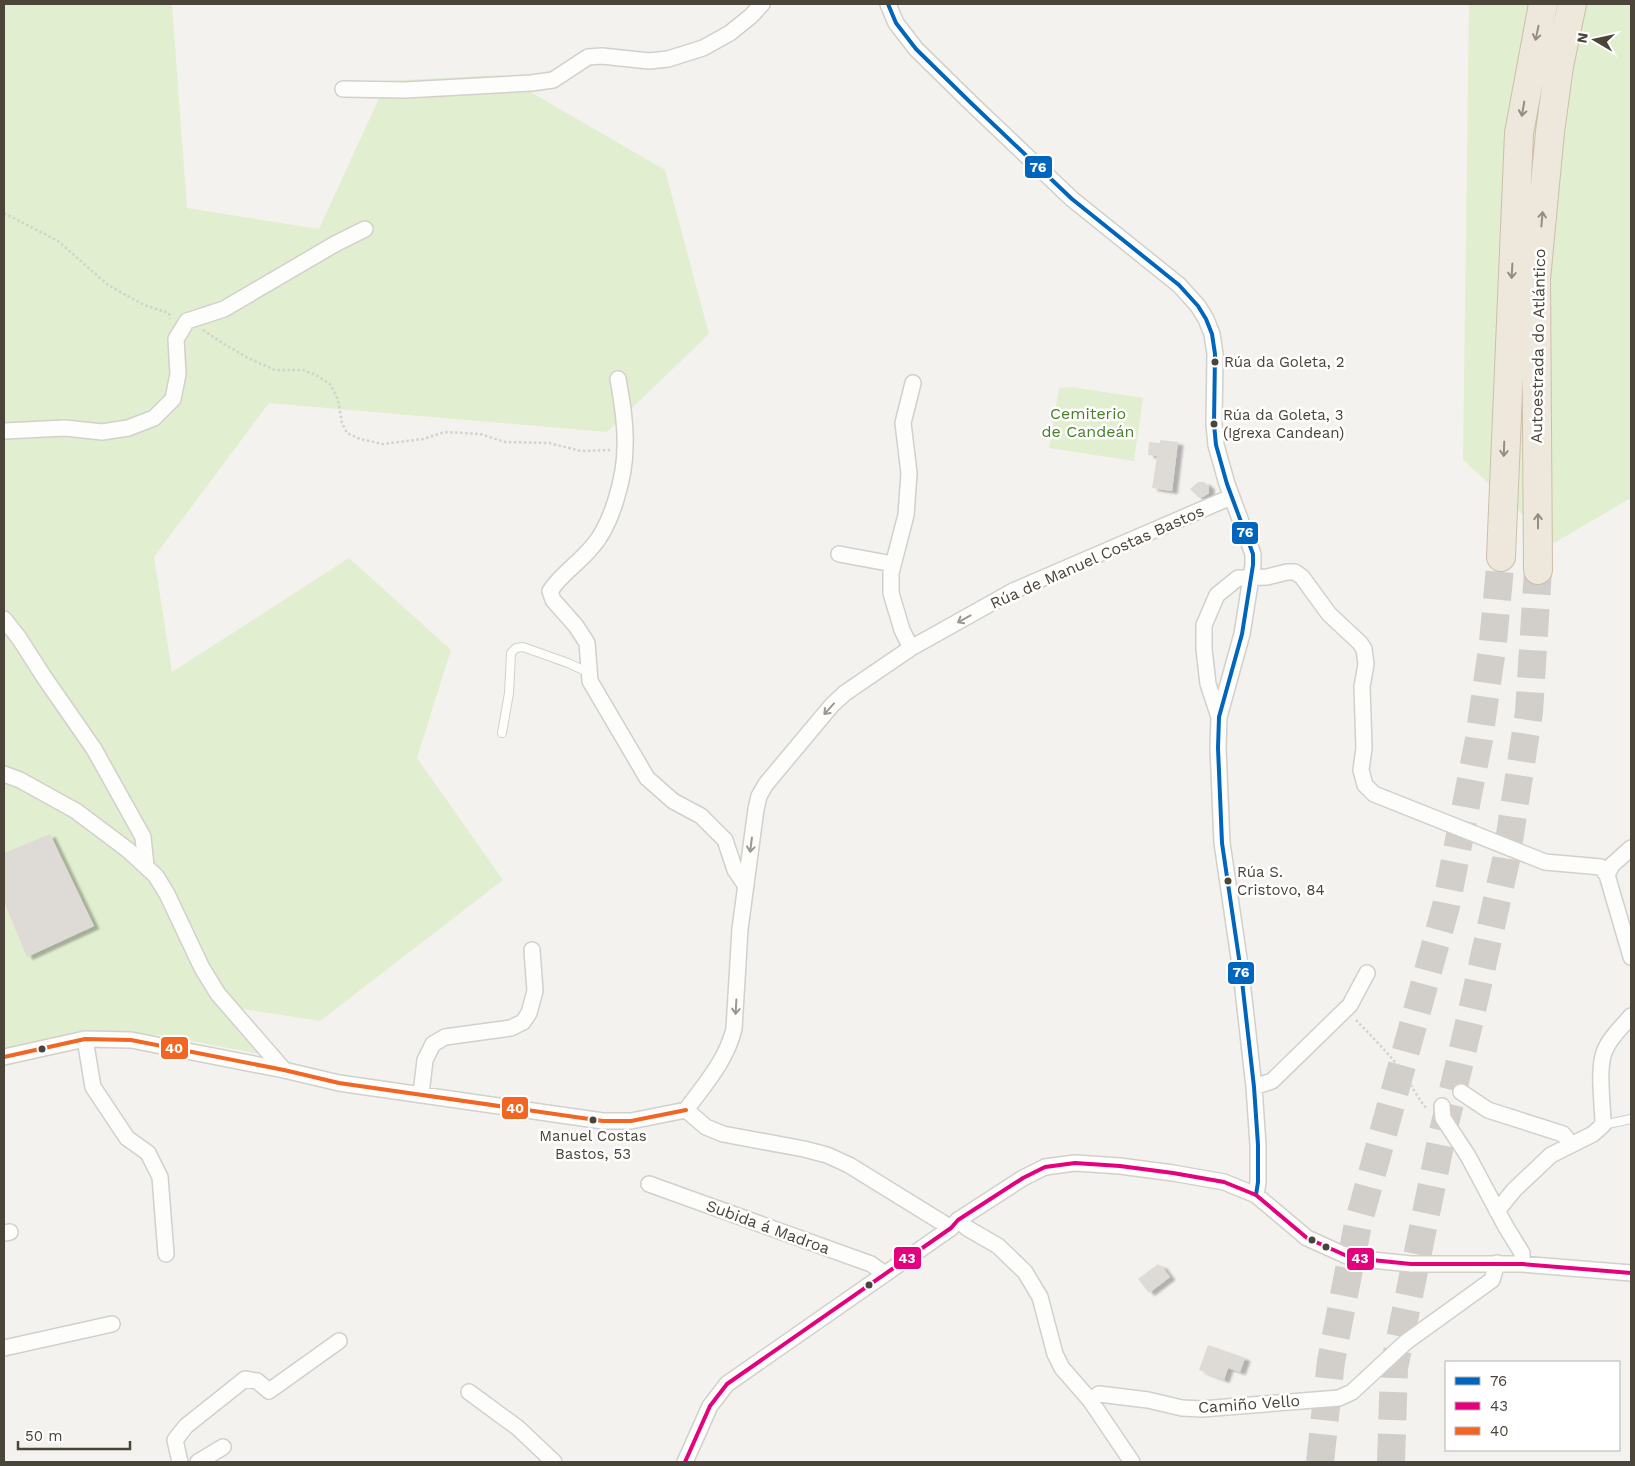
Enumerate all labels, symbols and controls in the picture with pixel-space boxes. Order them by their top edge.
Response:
north arrow [1570,15,1620,65]
one-way arrow [1532,24,1542,40]
text: N [1573,32,1591,44]
one-way arrow [1518,101,1528,117]
line badge: 76 [1024,155,1053,179]
text: 76 [1030,159,1047,175]
one-way arrow [1537,212,1547,228]
street label: Autoestrada do Atlántico [1527,248,1549,444]
one-way arrow [1508,263,1517,279]
place label: Rúa da Goleta, 2 [1224,353,1345,371]
marker: Rúa da Goleta, 2 [1210,357,1220,367]
park label: Cemiterio de Candeán [1042,404,1134,441]
place label: Rúa da Goleta, 3 (Igrexa Candean) [1223,406,1344,442]
marker: Rúa da Goleta, 3 (Igrexa Candean) [1209,419,1219,429]
one-way arrow [1500,441,1509,457]
street label: Rúa de Manuel Costas Bastos [987,501,1207,613]
one-way arrow [1533,514,1542,530]
line badge: 76 [1231,521,1259,545]
text: 76 [1237,524,1254,540]
one-way arrow [957,615,972,624]
one-way arrow [824,702,835,715]
one-way arrow [746,837,756,853]
place label: Rúa S. Cristovo, 84 [1237,863,1325,899]
marker: Rúa S. Cristovo, 84 [1223,876,1233,886]
line badge: 76 [1227,961,1255,985]
text: 76 [1233,964,1250,980]
one-way arrow [731,999,740,1015]
line badge: 40 [160,1036,189,1060]
text: 40 [165,1040,183,1056]
unlabelled marker [37,1044,47,1054]
line badge: 40 [501,1096,529,1120]
text: 40 [506,1100,524,1116]
marker: Manuel Costas Bastos, 53 [588,1115,598,1125]
place label: Manuel Costas Bastos, 53 [539,1127,647,1163]
street label: Subida á Madroa [704,1196,832,1258]
unlabelled marker [1307,1235,1317,1245]
unlabelled marker [1321,1242,1331,1252]
line badge: 43 [893,1246,922,1270]
line badge: 43 [1346,1247,1375,1271]
text: 43 [898,1250,916,1266]
text: 43 [1351,1250,1369,1266]
unlabelled marker [864,1280,874,1290]
legend [1445,1361,1620,1451]
text: 76 [1490,1372,1507,1390]
street label: Camiño Vello [1197,1391,1301,1417]
text: 43 [1490,1397,1508,1415]
scale bar [18,1418,130,1450]
text: 40 [1490,1422,1509,1440]
text: 50 m [25,1427,62,1445]

